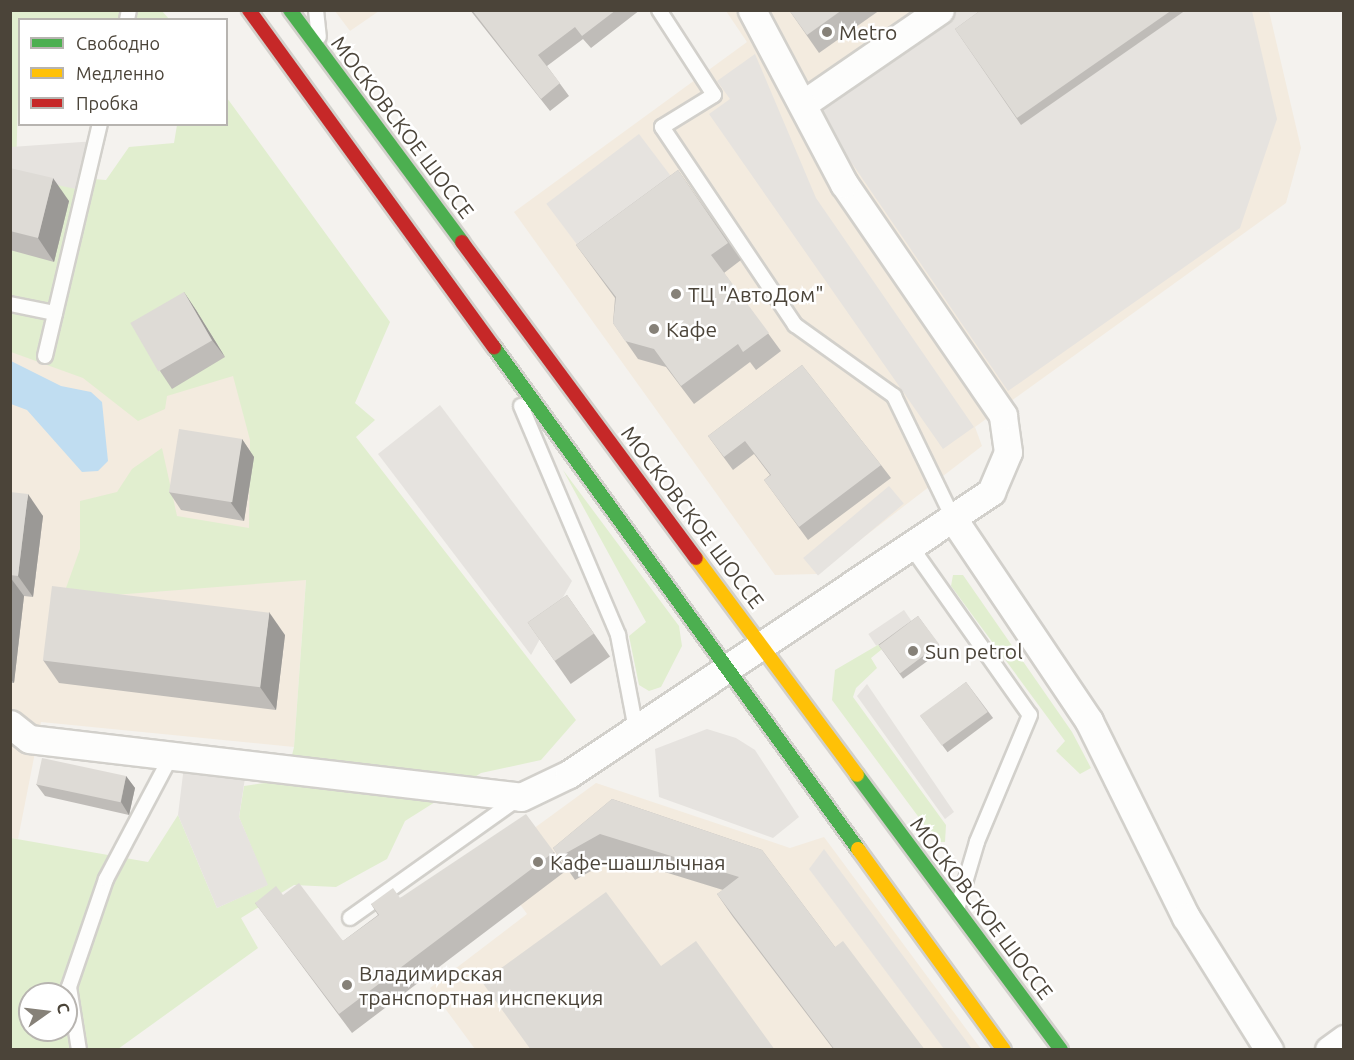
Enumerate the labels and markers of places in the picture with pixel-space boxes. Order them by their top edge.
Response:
place label: Metro [839,19,897,45]
marker: Metro [820,25,834,39]
place label: ТЦ "АвтоДом" [688,281,824,307]
marker: ТЦ "АвтоДом" [669,287,683,301]
place label: Кафе [666,316,717,342]
marker: Кафе [647,322,661,336]
place label: Sun petrol [925,638,1023,664]
marker: Sun petrol [906,644,920,658]
place label: Кафе-шашлычная [550,849,726,875]
marker: Кафе-шашлычная [531,855,545,869]
place label: Владимирская транспортная инспекция [359,960,603,1010]
marker: Владимирская транспортная инспекция [340,978,354,992]

